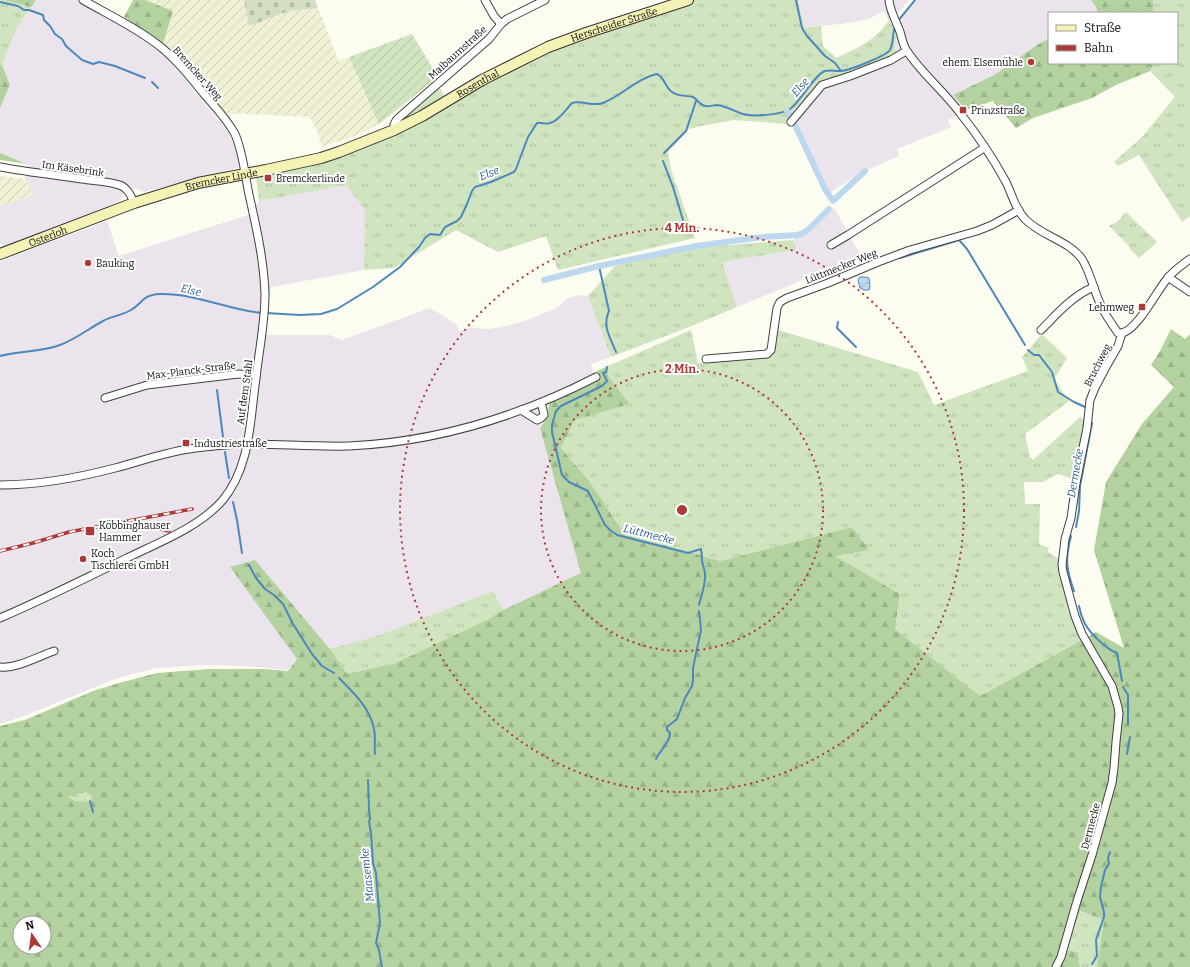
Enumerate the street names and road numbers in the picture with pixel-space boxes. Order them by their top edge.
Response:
street label: Herscheider Straße [569,5,659,45]
street label: Maibaumstraße [426,24,489,82]
street label: Bremcker Weg [170,44,225,103]
street label: Rosenthal [455,67,501,101]
street label: Im Käsebrink [41,159,105,179]
street label: Bremcker Linde [184,167,259,194]
street label: Osterloh [27,224,70,250]
street label: Lüttmecker Weg [804,247,879,287]
street label: Bruchweg [1082,342,1114,389]
street label: Auf dem Stahl [234,359,255,425]
street label: Max-Planck-Straße [146,360,236,382]
street label: Dermecke [1079,802,1103,851]

